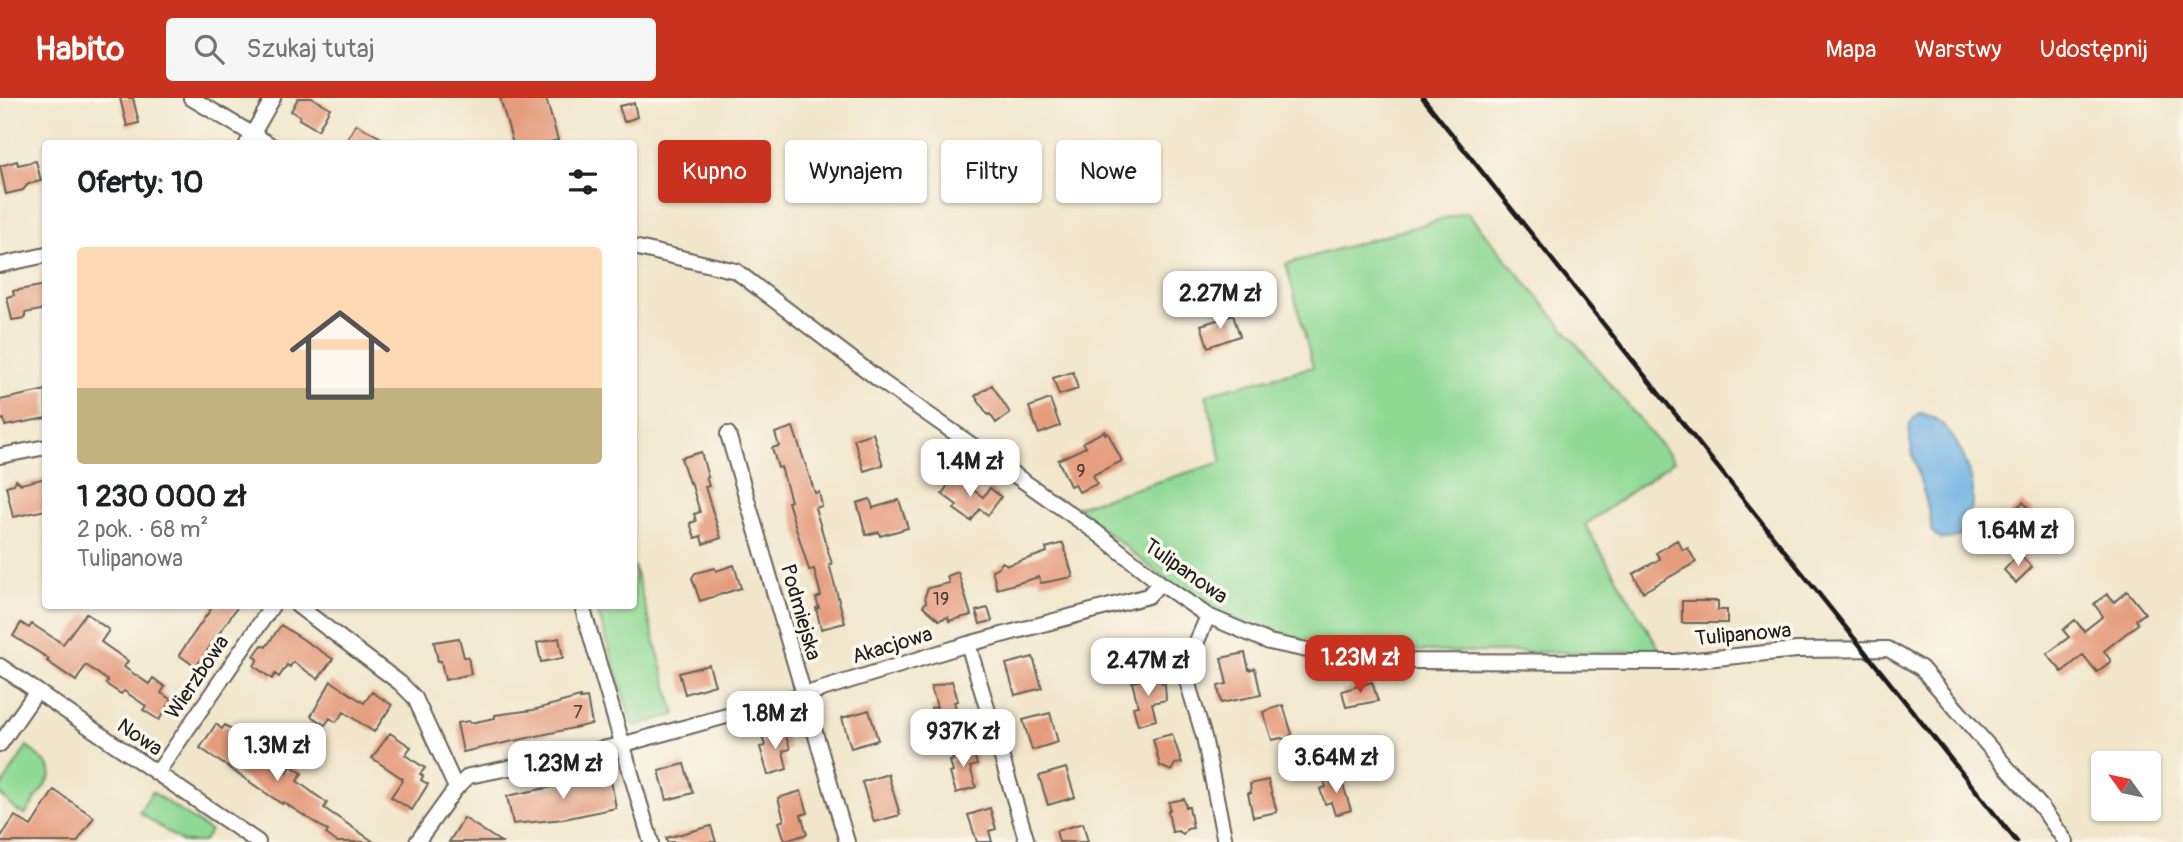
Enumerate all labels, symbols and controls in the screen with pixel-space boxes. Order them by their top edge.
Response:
search box [166,18,656,81]
text: Habito [35,29,124,70]
icon: search [190,30,228,68]
text: Szukaj tutaj [246,33,375,65]
text: Mapa [1826,35,1876,64]
text: Warstwy [1914,35,2002,64]
text: Udostępnij [2040,35,2148,64]
chip: Kupno [658,140,771,203]
chip: Wynajem [785,140,927,203]
chip: Filtry [941,140,1042,203]
chip: Nowe [1056,140,1161,203]
icon: filters [564,163,602,201]
text: Oferty: 10 [77,164,204,201]
pin: 2.27M zł [1148,272,1292,331]
text: 2.27M zł [1179,279,1261,308]
icon: home [277,292,403,418]
pin: 1.4M zł [905,440,1035,499]
text: 1.4M zł [937,447,1003,476]
house number: 9 [1076,460,1086,483]
text: 1 230 000 zł [77,478,246,515]
pin: 1.64M zł [1946,508,2090,568]
text: 2 pok. · 68 m² [77,515,208,544]
text: 1.64M zł [1978,516,2058,545]
street label: Tulipanowa [1138,533,1233,610]
text: Tulipanowa [77,544,183,573]
street label: Podmiejska [774,561,827,663]
house number: 19 [933,588,949,611]
street label: Tulipanowa [1694,617,1792,652]
street label: Akacjowa [849,620,936,670]
street label: Wierzbowa [159,630,235,725]
pin: 1.23M zł [1288,636,1432,695]
pin: 2.47M zł [1076,638,1220,698]
text: 1.23M zł [1321,643,1399,672]
text: 2.47M zł [1107,646,1189,675]
pin: 1.8M zł [710,692,840,751]
text: 1.8M zł [743,699,807,728]
house number: 7 [573,701,583,724]
pin: 937K zł [898,710,1028,769]
street label: Nowa [112,712,168,762]
text: 937K zł [926,717,1000,746]
pin: 1.3M zł [212,724,342,783]
text: 1.3M zł [244,731,310,760]
pin: 3.64M zł [1264,736,1408,795]
pin: 1.23M zł [491,742,635,801]
text: 3.64M zł [1294,743,1378,772]
text: 1.23M zł [524,749,602,778]
north arrow [2091,751,2161,821]
map controls [2091,751,2161,821]

